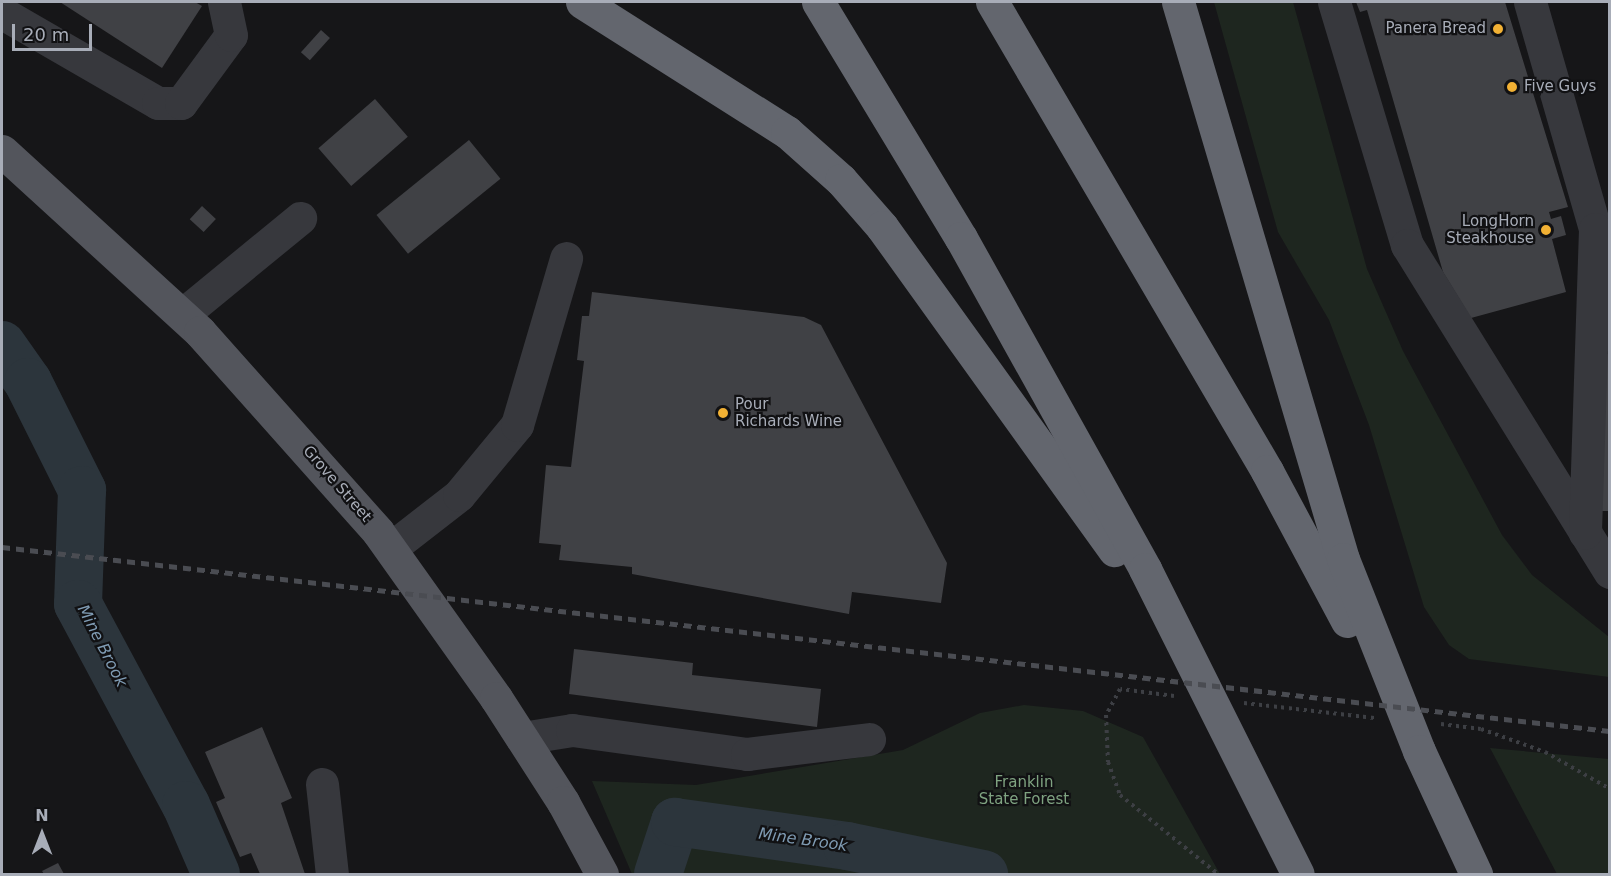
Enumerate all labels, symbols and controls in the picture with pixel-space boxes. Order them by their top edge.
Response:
scale bar [15,12,94,50]
place label: Panera Bread [1386,20,1486,38]
marker: Panera Bread [1491,22,1505,36]
text: 20 m [23,24,69,45]
place label: Five Guys [1524,78,1596,96]
marker: Five Guys [1505,80,1519,94]
place label: LongHorn Steakhouse [1446,212,1534,247]
marker: LongHorn Steakhouse [1539,223,1553,237]
place label: Pour Richards Wine [735,395,842,430]
marker: Pour Richards Wine [716,406,730,420]
street label: Grove Street [299,442,375,526]
water label: Mine Brook [73,602,131,690]
park label: Franklin State Forest [979,773,1069,808]
north arrow [12,804,72,864]
text: N [35,806,49,825]
water label: Mine Brook [757,824,849,856]

